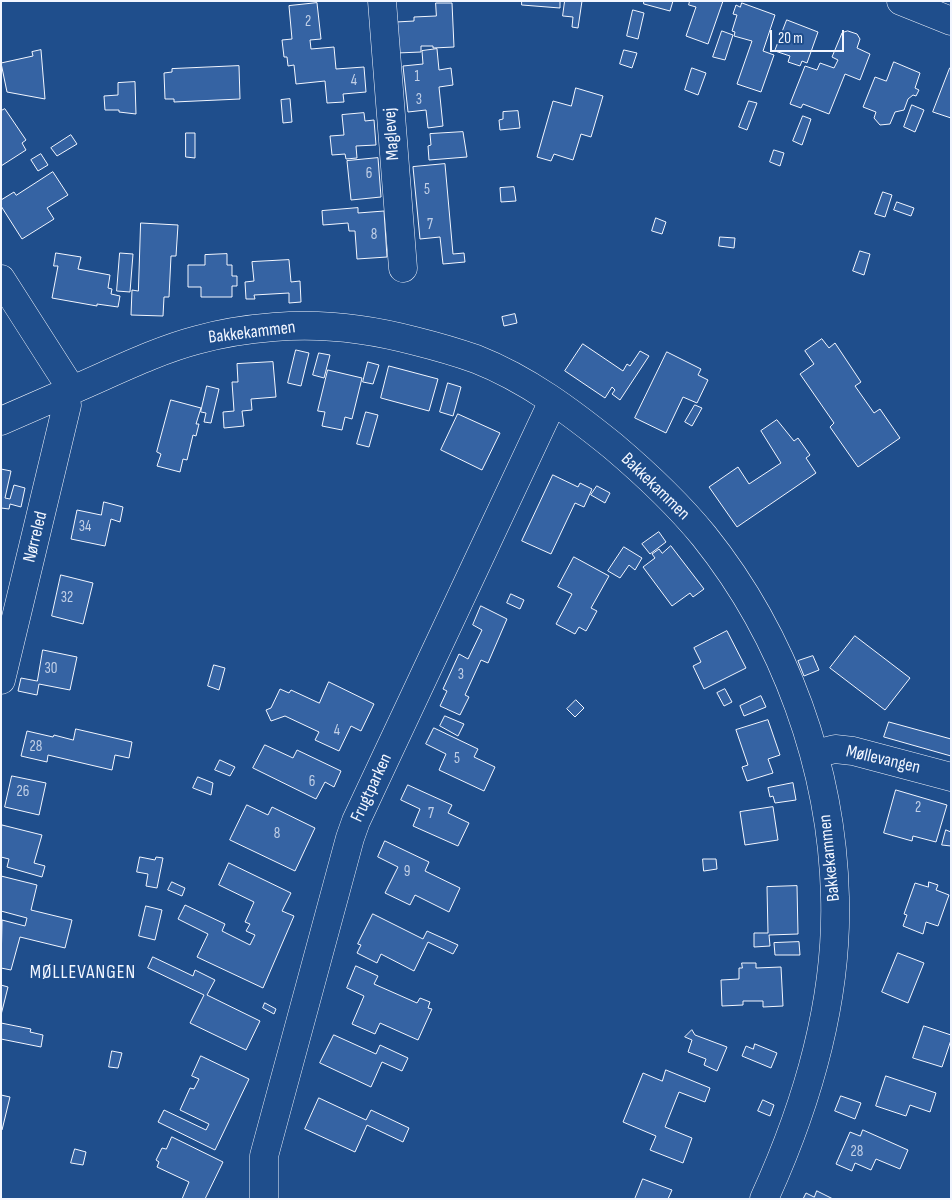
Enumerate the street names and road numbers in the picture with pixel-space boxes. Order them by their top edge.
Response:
street label: Maglevej [379,107,405,161]
street label: Bakkekammen [207,317,297,349]
street label: Bakkekammen [616,449,694,525]
street label: Nørreled [19,509,53,565]
street label: Møllevangen [844,741,922,779]
street label: Frugtparken [347,750,397,826]
street label: Bakkekammen [815,813,845,903]

